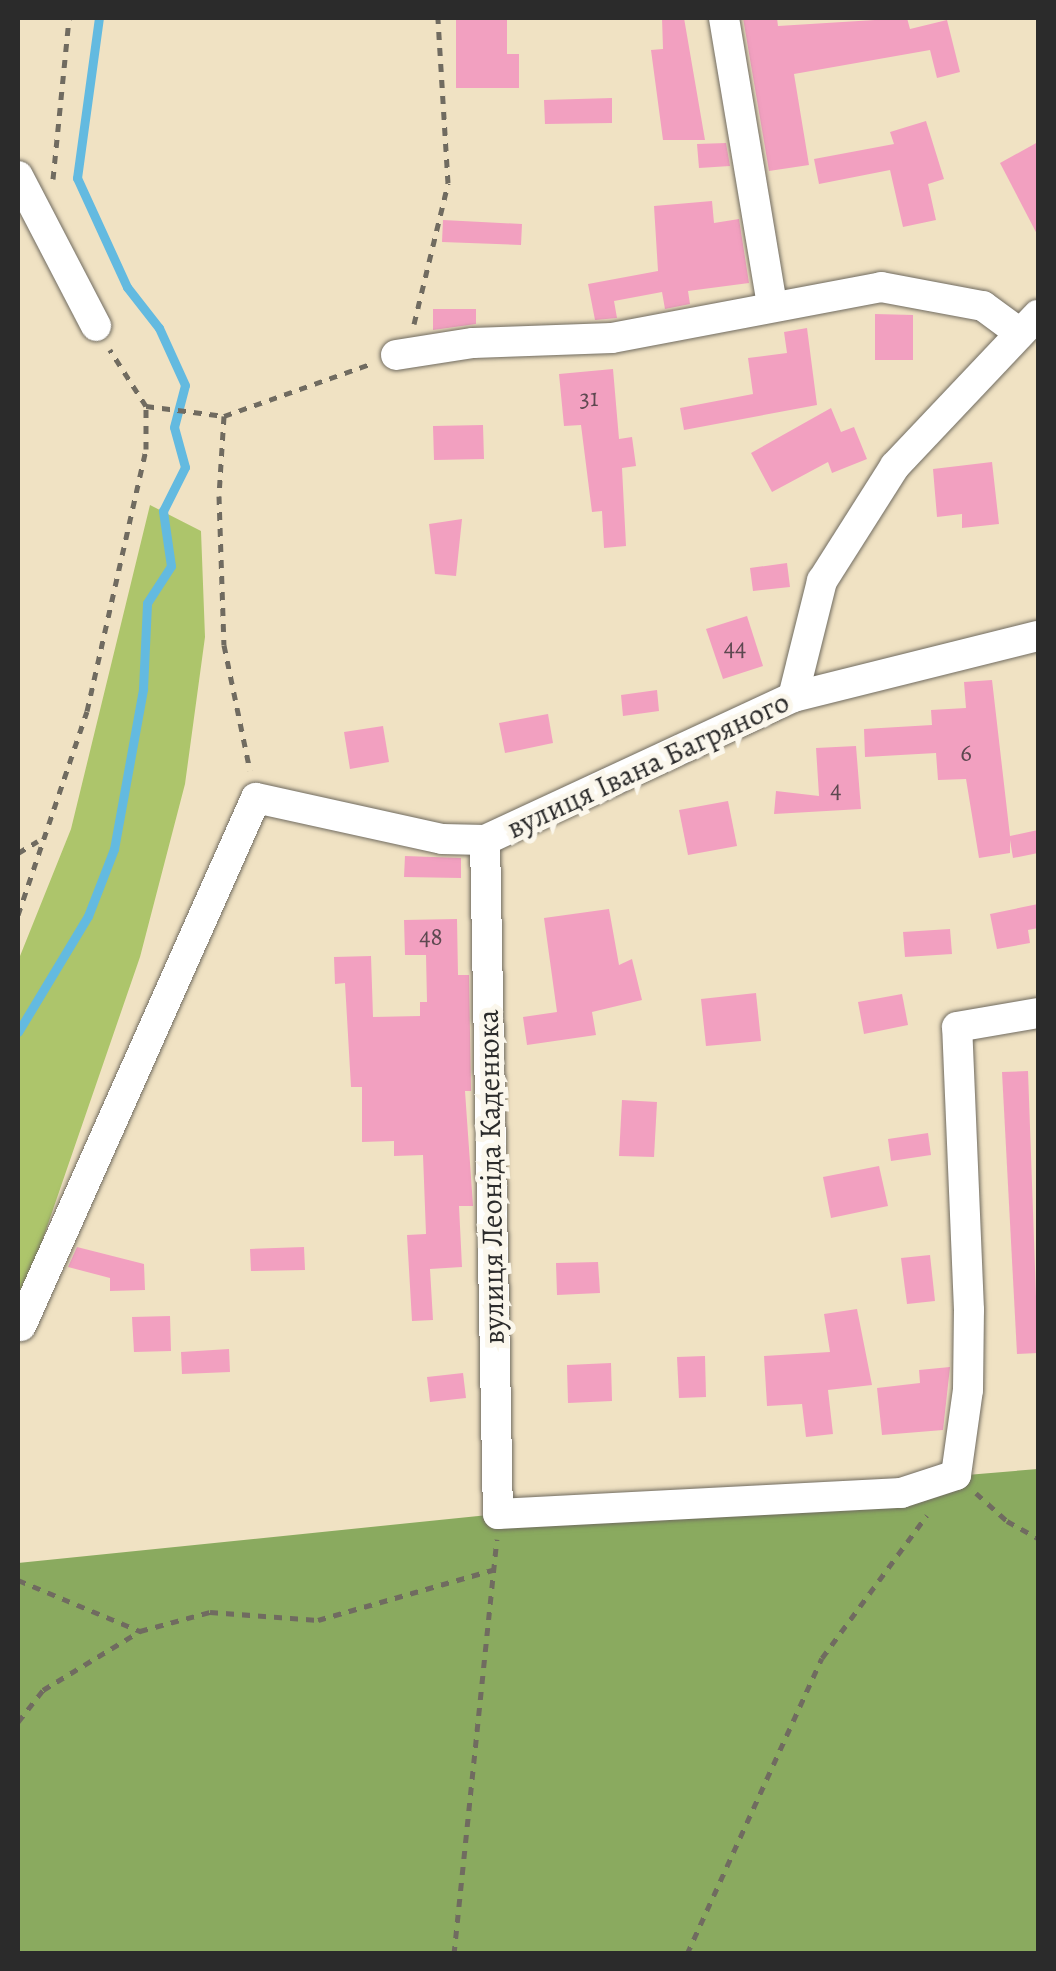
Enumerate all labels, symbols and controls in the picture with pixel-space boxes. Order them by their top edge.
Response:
house number: 31 [580,383,598,413]
house number: 44 [724,633,746,663]
street label: вулиця Івана Багряного [501,684,795,846]
house number: 6 [960,738,972,768]
house number: 4 [830,775,842,805]
house number: 48 [419,922,443,952]
street label: вулиця Леоніда Каденюка [470,1009,512,1345]

